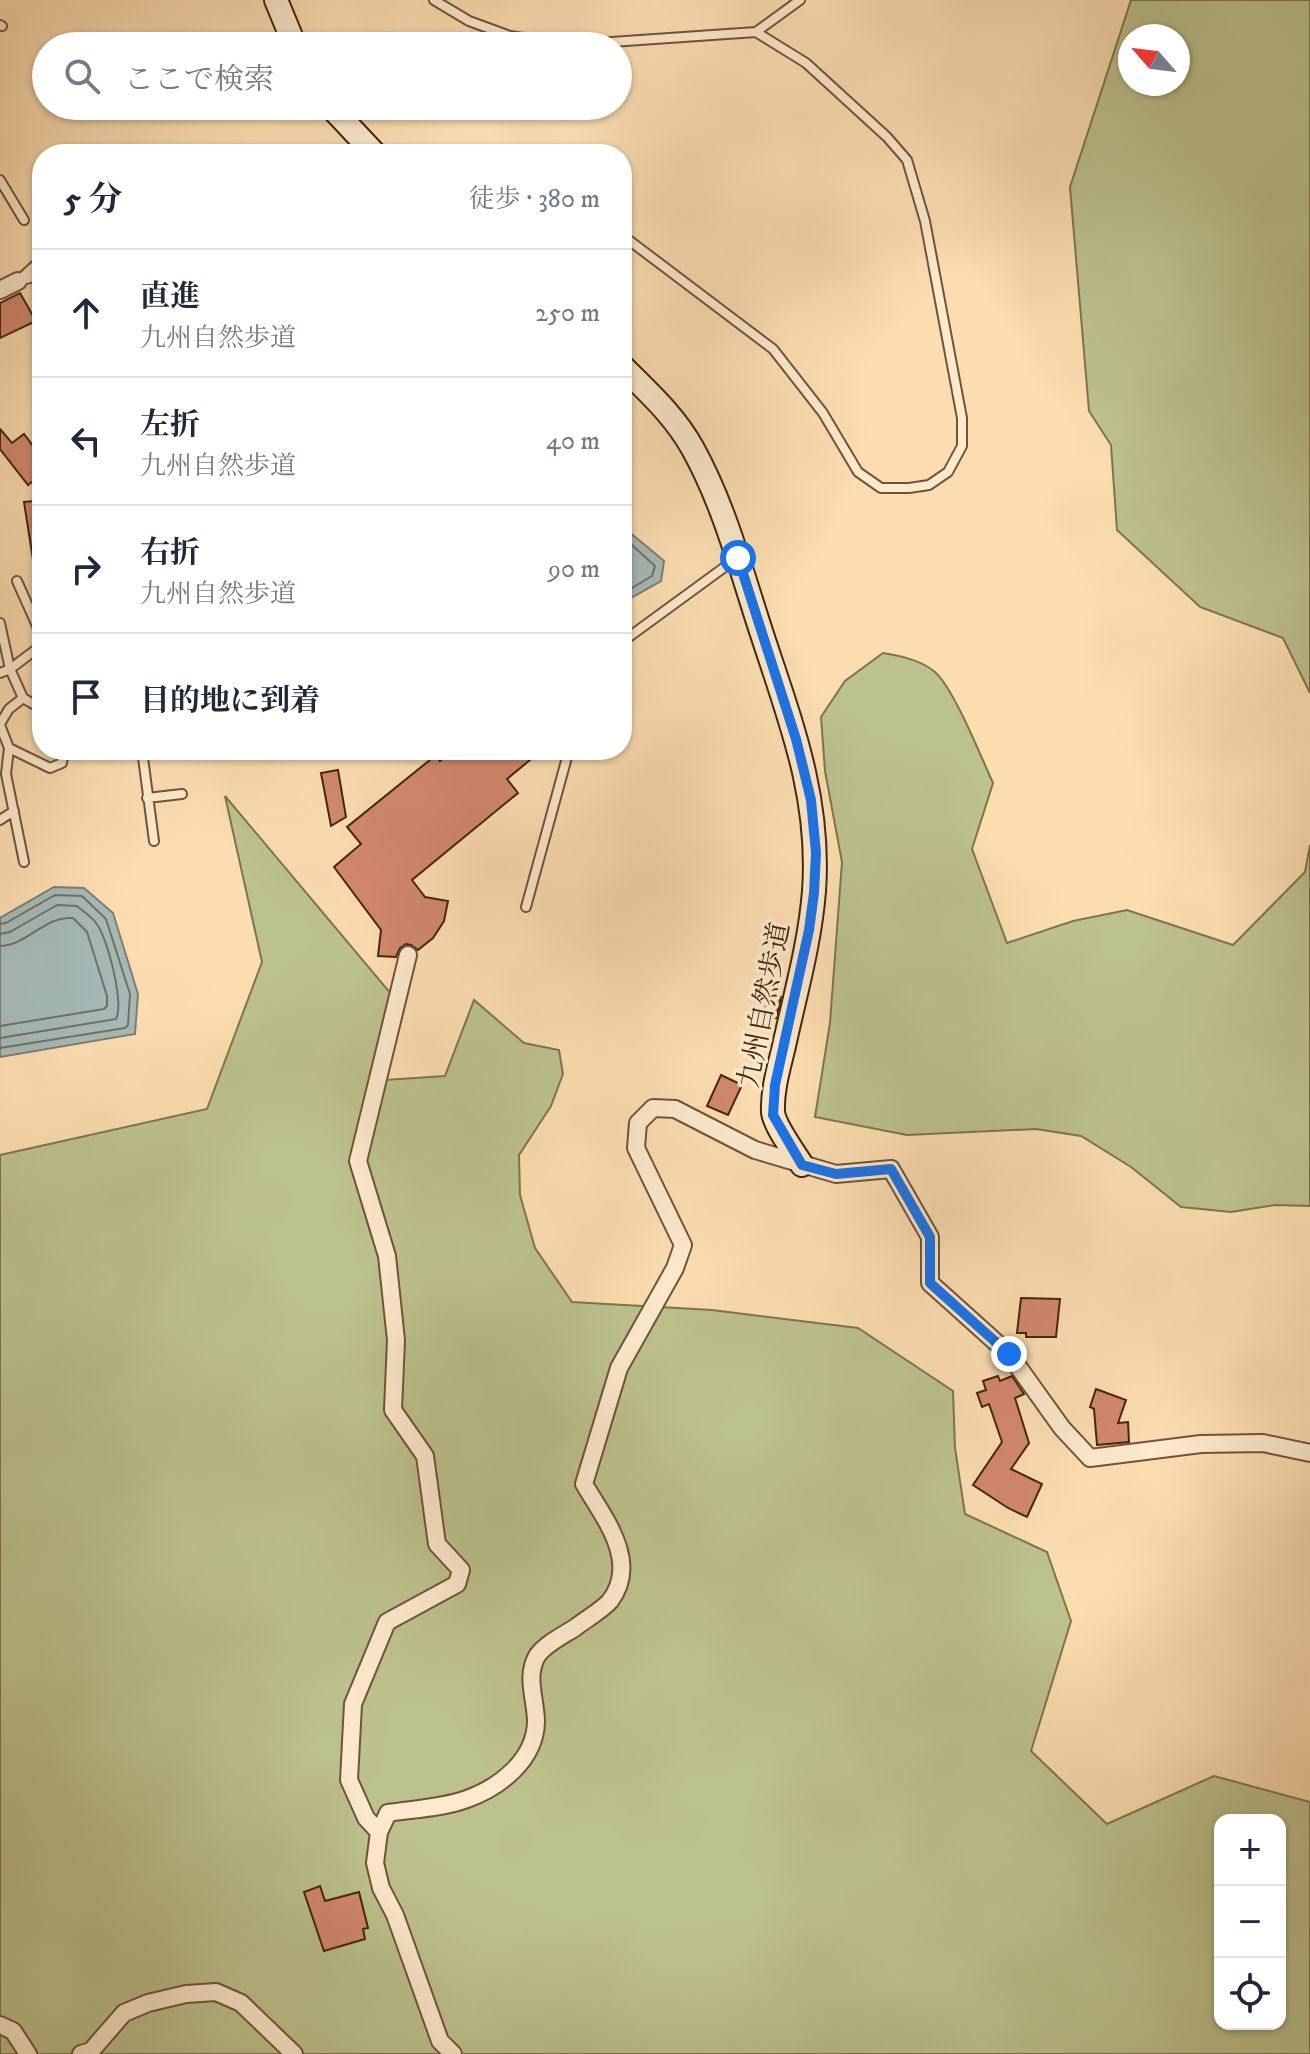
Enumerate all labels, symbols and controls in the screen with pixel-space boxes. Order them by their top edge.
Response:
north arrow [1118,24,1190,96]
search box [32,32,632,120]
icon: search [60,54,104,98]
text: ここで検索 [124,62,274,99]
text: 5 分 [64,179,122,221]
text: 徒歩 · 380 m [469,183,600,216]
text: 直進 [140,279,200,316]
icon: ahead [64,291,108,335]
text: 250 m [535,297,600,330]
text: 九州自然歩道 [140,322,296,355]
text: 左折 [140,407,200,444]
icon: left [64,419,108,463]
text: 40 m [546,425,600,458]
text: 九州自然歩道 [140,450,296,483]
text: 右折 [140,535,200,572]
route start [720,540,756,576]
icon: right [64,547,108,591]
text: 90 m [548,553,600,586]
text: 九州自然歩道 [140,578,296,611]
icon: arrive [64,675,108,719]
text: 目的地に到着 [140,683,320,720]
street label: 九州自然歩道 [731,919,798,1091]
route end [991,1336,1027,1372]
map controls [1214,1814,1286,2030]
button: + [1214,1814,1286,1886]
button: − [1214,1886,1286,1958]
button: locate [1214,1958,1286,2030]

